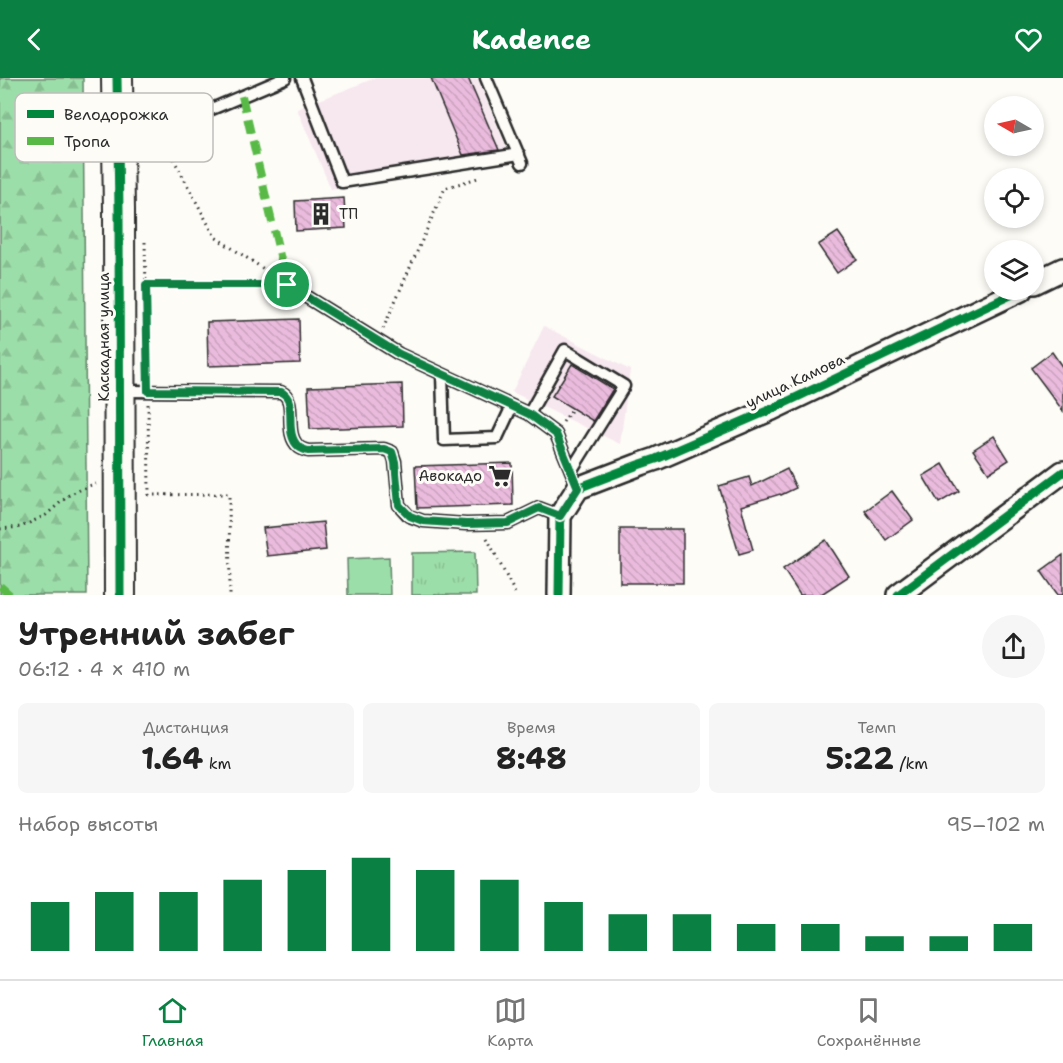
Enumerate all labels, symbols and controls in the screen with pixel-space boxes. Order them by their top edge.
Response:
text: Kadence [472,21,591,58]
icon: back [18,23,51,56]
icon: heart [1012,23,1045,56]
legend [15,93,213,162]
north arrow [984,96,1044,156]
map controls [984,96,1044,300]
text: Велодорожка [64,104,169,125]
text: Тропа [64,131,110,152]
button: locate [984,168,1044,228]
building icon: ТП [308,201,334,227]
place label: ТП [339,204,358,224]
button: layers [984,240,1044,300]
pin [261,259,312,310]
icon: arrive [270,268,303,301]
street label: Каскадная улица [94,272,114,402]
street label: улица Камова [742,349,848,413]
supermarket icon: Авокадо [487,463,513,489]
place label: Авокадо [418,466,482,486]
text: Утренний забег [18,611,295,656]
button: share [982,615,1045,678]
text: 06:12 · 4 × 410 m [18,656,190,682]
text: Дистанция [143,717,229,738]
text: Время [507,717,556,738]
text: Темп [857,717,896,738]
text: 1.64 [141,738,203,779]
text: 8:48 [496,738,567,779]
text: 5:22 [826,738,894,779]
text: km [203,753,231,774]
text: /km [894,753,928,774]
text: Набор высоты [18,811,158,837]
text: 95–102 m [946,811,1045,837]
tab: Главная [142,994,204,1051]
tab: Карта [487,994,533,1051]
tab: Сохранённые [817,994,921,1051]

